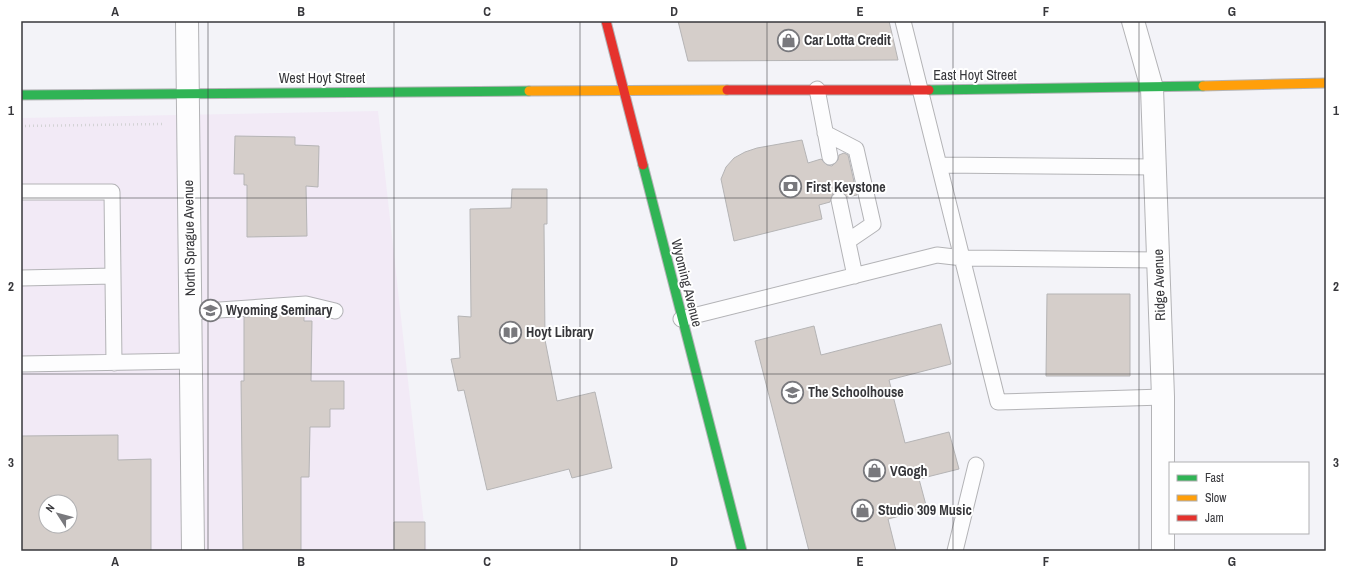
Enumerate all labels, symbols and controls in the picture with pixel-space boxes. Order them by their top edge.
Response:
text: A [111,3,119,20]
text: B [297,3,305,20]
text: C [483,3,491,20]
text: D [670,3,678,20]
text: E [856,3,864,20]
text: F [1043,3,1050,20]
text: G [1228,3,1236,20]
shop icon: Car Lotta Credit [775,27,801,53]
place label: Car Lotta Credit [804,31,891,49]
street label: East Hoyt Street [933,66,1017,84]
street label: West Hoyt Street [279,69,365,87]
text: 1 [8,102,14,119]
text: 1 [1333,102,1339,119]
bank icon: First Keystone [777,174,803,200]
place label: First Keystone [806,178,886,196]
street label: North Sprague Avenue [179,180,199,296]
street label: Wyoming Avenue [667,237,707,329]
street label: Ridge Avenue [1149,249,1169,321]
text: 2 [8,278,14,295]
text: 2 [1333,278,1339,295]
school or university icon: Wyoming Seminary [198,297,224,323]
place label: Wyoming Seminary [226,301,333,319]
library icon: Hoyt Library [497,319,523,345]
place label: Hoyt Library [526,323,594,341]
school or university icon: The Schoolhouse [780,379,806,405]
place label: The Schoolhouse [808,383,904,401]
text: 3 [8,454,14,471]
text: 3 [1333,454,1339,471]
shop icon: VGogh [861,458,887,484]
place label: VGogh [890,462,928,480]
legend [1169,462,1309,534]
text: Fast [1205,470,1224,486]
text: Slow [1205,490,1227,506]
north arrow [38,494,78,534]
shop icon: Studio 309 Music [850,497,876,523]
text: N [42,501,57,515]
place label: Studio 309 Music [878,501,972,519]
text: Jam [1205,510,1224,526]
text: A [111,553,119,570]
text: B [297,553,305,570]
text: C [483,553,491,570]
text: D [670,553,678,570]
text: E [856,553,864,570]
text: F [1043,553,1050,570]
text: G [1228,553,1236,570]

